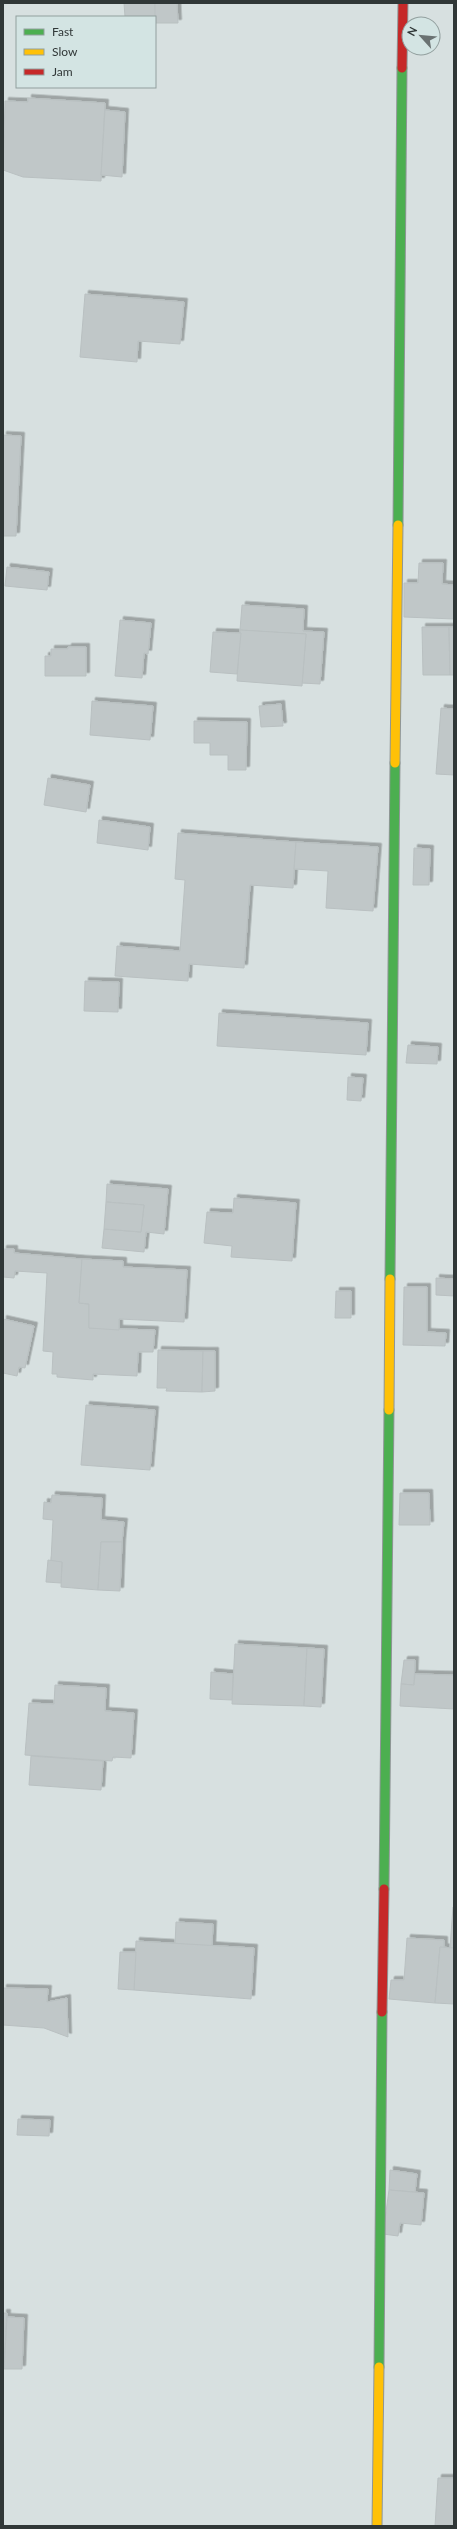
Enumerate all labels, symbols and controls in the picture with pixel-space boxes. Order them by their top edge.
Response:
legend [16,16,156,88]
north arrow [401,16,441,56]
text: Fast [52,24,74,39]
text: N [404,25,419,38]
text: Slow [52,44,78,59]
text: Jam [52,64,73,79]

